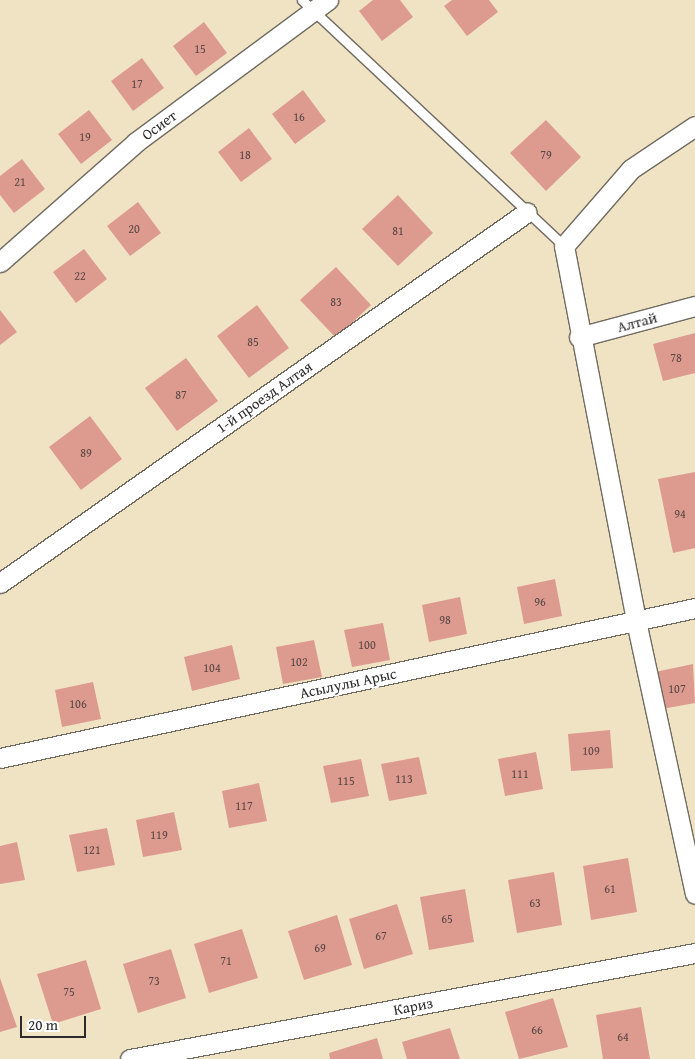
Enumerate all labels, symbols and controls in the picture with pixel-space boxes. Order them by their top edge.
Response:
house number: 15 [194,42,206,56]
house number: 17 [131,77,143,91]
street label: Осиет [138,106,180,144]
house number: 16 [293,110,305,124]
house number: 19 [79,130,91,144]
house number: 18 [239,148,251,162]
house number: 79 [540,148,552,162]
house number: 21 [14,175,26,189]
house number: 20 [128,222,140,236]
house number: 81 [392,224,404,238]
house number: 22 [74,269,86,283]
house number: 83 [330,295,342,309]
street label: Алтай [615,308,659,336]
house number: 85 [247,335,259,349]
house number: 78 [670,351,682,365]
street label: 1-й проезд Алтая [212,357,316,437]
house number: 87 [175,388,187,402]
house number: 89 [80,446,92,460]
house number: 94 [674,507,686,521]
house number: 96 [534,595,546,609]
house number: 98 [439,613,451,627]
house number: 100 [358,638,376,652]
house number: 102 [290,655,308,669]
house number: 104 [203,661,221,675]
street label: Асылулы Арыс [298,664,398,702]
house number: 107 [668,682,686,696]
house number: 106 [69,697,87,711]
house number: 109 [582,744,600,758]
house number: 111 [511,767,529,781]
house number: 113 [395,772,413,786]
house number: 115 [337,774,355,788]
house number: 117 [235,799,253,813]
house number: 119 [150,828,168,842]
house number: 121 [83,843,101,857]
house number: 61 [604,882,616,896]
house number: 63 [529,896,541,910]
house number: 65 [441,912,453,926]
house number: 67 [375,929,387,943]
house number: 69 [314,941,326,955]
house number: 71 [220,954,232,968]
house number: 73 [148,974,160,988]
house number: 75 [63,985,75,999]
street label: Кариз [392,993,434,1019]
scale bar [22,1006,89,1038]
text: 20 m [28,1014,58,1035]
house number: 66 [531,1023,543,1037]
house number: 64 [617,1030,629,1044]

